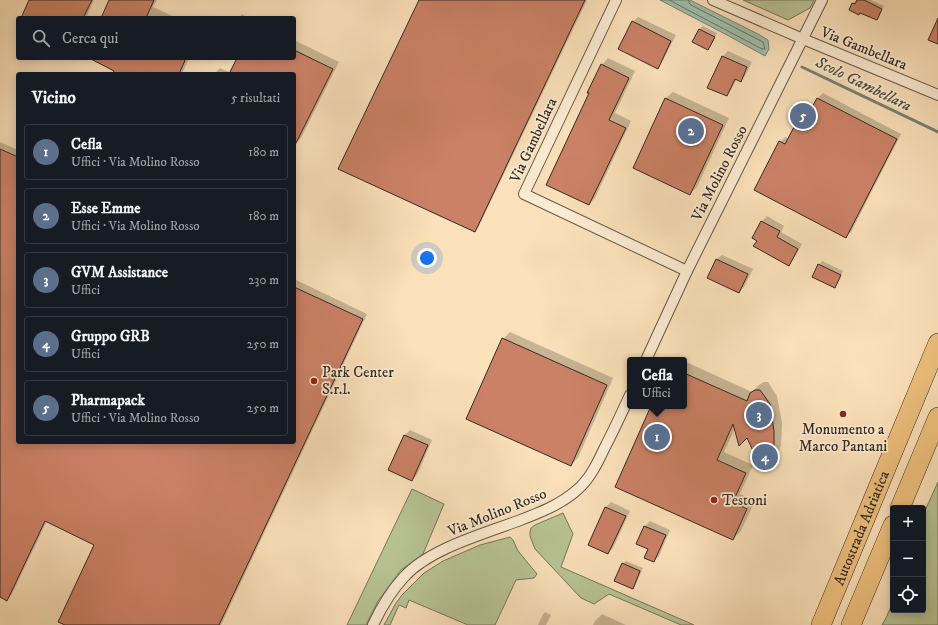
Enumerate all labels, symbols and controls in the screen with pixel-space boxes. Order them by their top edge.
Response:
search box [16,16,296,60]
street label: Via Gambellara [817,22,910,75]
icon: search [30,27,52,49]
text: Cerca qui [62,29,118,48]
water label: Scolo Gambellara [811,52,915,116]
text: Vicino [32,87,76,109]
text: 5 risultati [231,90,280,106]
street label: Via Gambellara [505,94,562,187]
pin: 5 [790,101,816,131]
pin: 2 [678,116,704,146]
street label: Via Molino Rosso [687,122,752,225]
text: Cefla [71,135,102,154]
text: 1 [44,144,48,160]
text: 180 m [248,144,279,160]
text: Uffici · Via Molino Rosso [71,154,200,170]
text: Esse Emme [71,199,140,218]
text: 2 [43,208,49,224]
text: 180 m [248,208,279,224]
text: Uffici · Via Molino Rosso [71,218,200,234]
your location [417,248,437,268]
text: GVM Assistance [71,263,168,282]
text: 3 [44,272,48,288]
text: 230 m [248,272,279,288]
text: Uffici [71,282,100,298]
text: Gruppo GRB [71,327,150,346]
text: 4 [42,336,50,352]
text: 250 m [247,336,279,352]
text: Uffici [71,346,100,362]
popup [627,357,687,409]
place label: Park Center S.r.l. [322,363,394,399]
text: Cefla [641,366,673,385]
marker: Park Center S.r.l. [309,376,319,386]
text: Uffici [641,385,671,401]
text: Pharmapack [71,391,145,410]
text: 5 [43,400,49,416]
text: 250 m [247,400,279,416]
pin: 3 [746,400,772,430]
marker: Monumento a Marco Pantani [838,409,848,419]
text: Uffici · Via Molino Rosso [71,410,200,426]
place label: Monumento a Marco Pantani [799,420,887,456]
pin: 1 [644,422,670,452]
pin: 4 [752,442,778,472]
street label: Autostrada Adriatica [830,468,894,588]
street label: Via Molino Rosso [444,484,549,541]
place label: Testoni [722,491,767,510]
marker: Testoni [709,495,719,505]
map controls [890,505,926,613]
button: + [890,505,926,541]
button: − [890,541,926,577]
button: locate [890,577,926,613]

